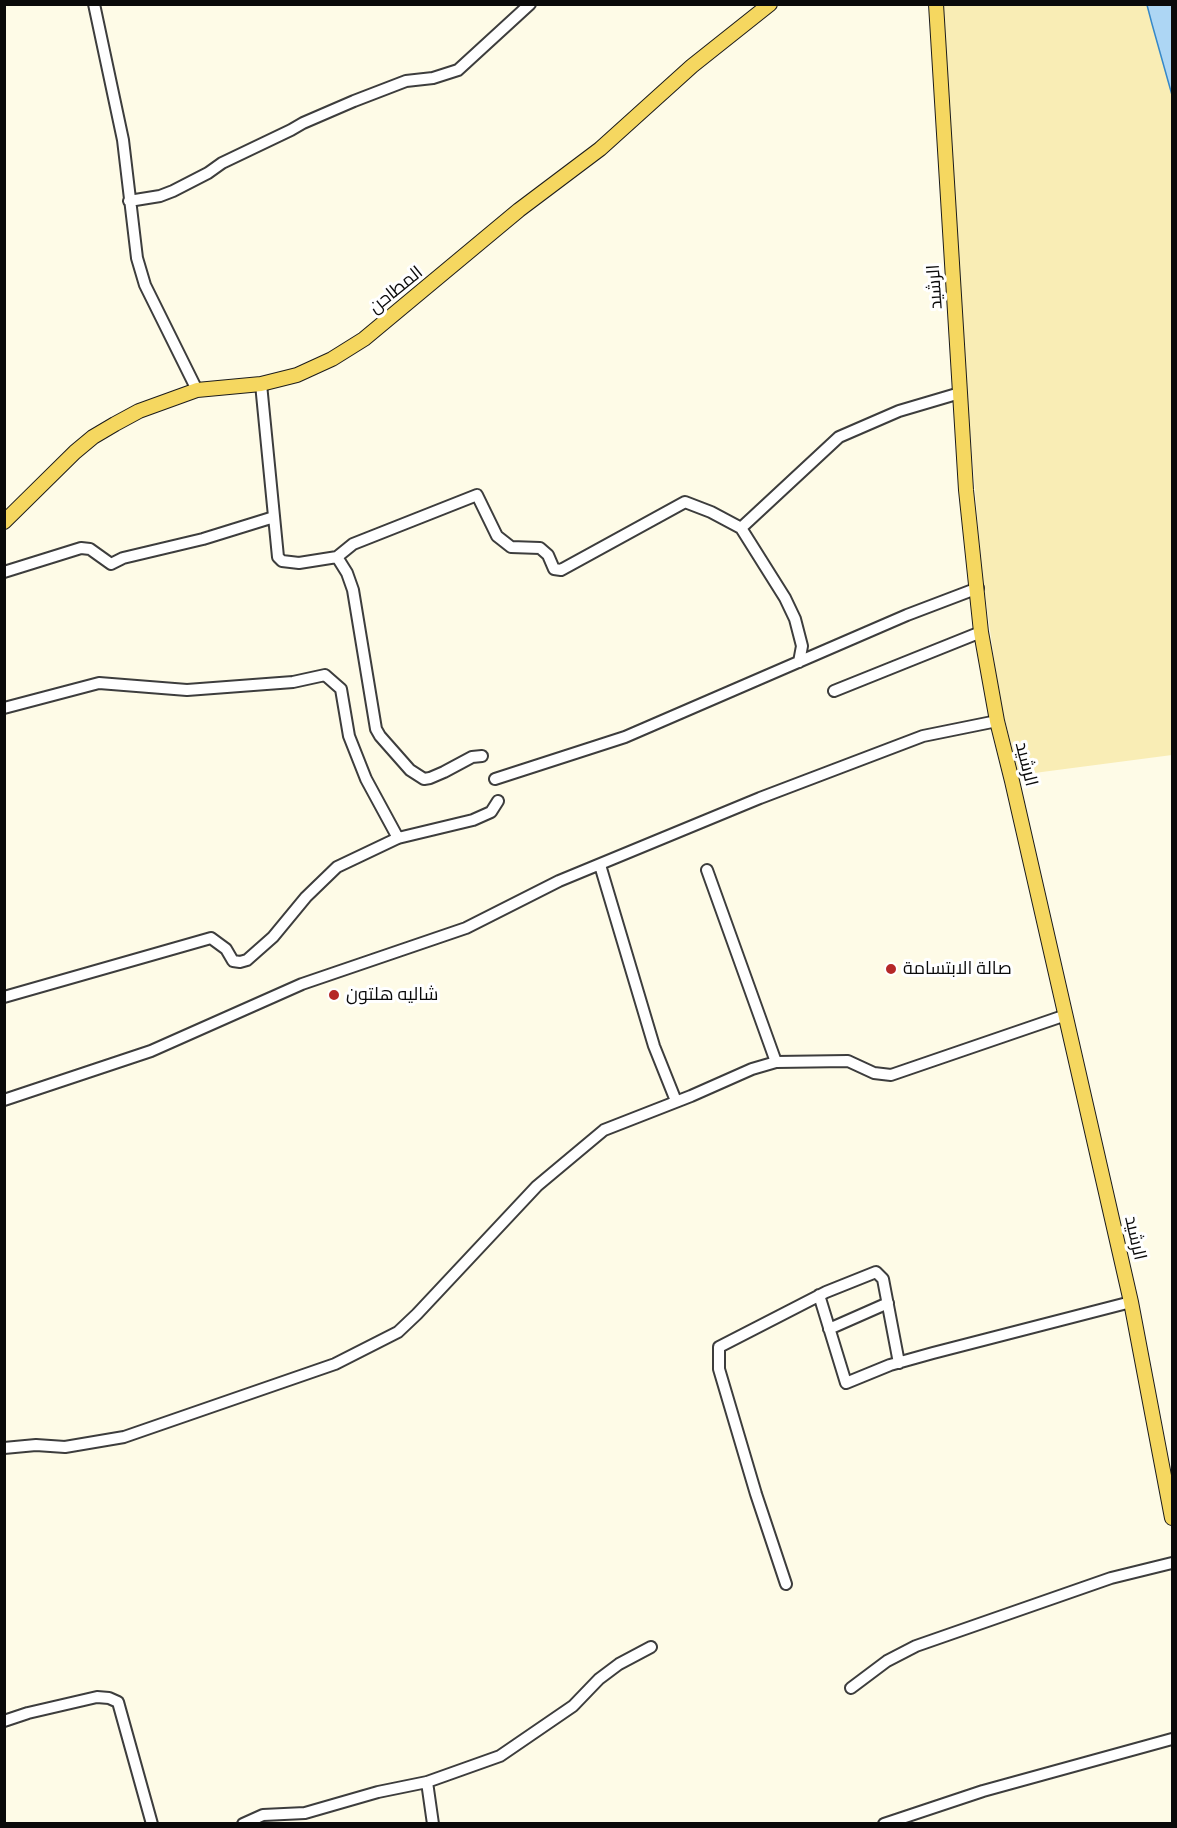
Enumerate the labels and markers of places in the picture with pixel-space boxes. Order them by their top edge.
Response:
place label: صالة الابتسامة [903,958,1012,980]
marker: صالة الابتسامة [884,962,898,976]
place label: شاليه هلتون [346,984,438,1006]
marker: شاليه هلتون [327,988,341,1002]

